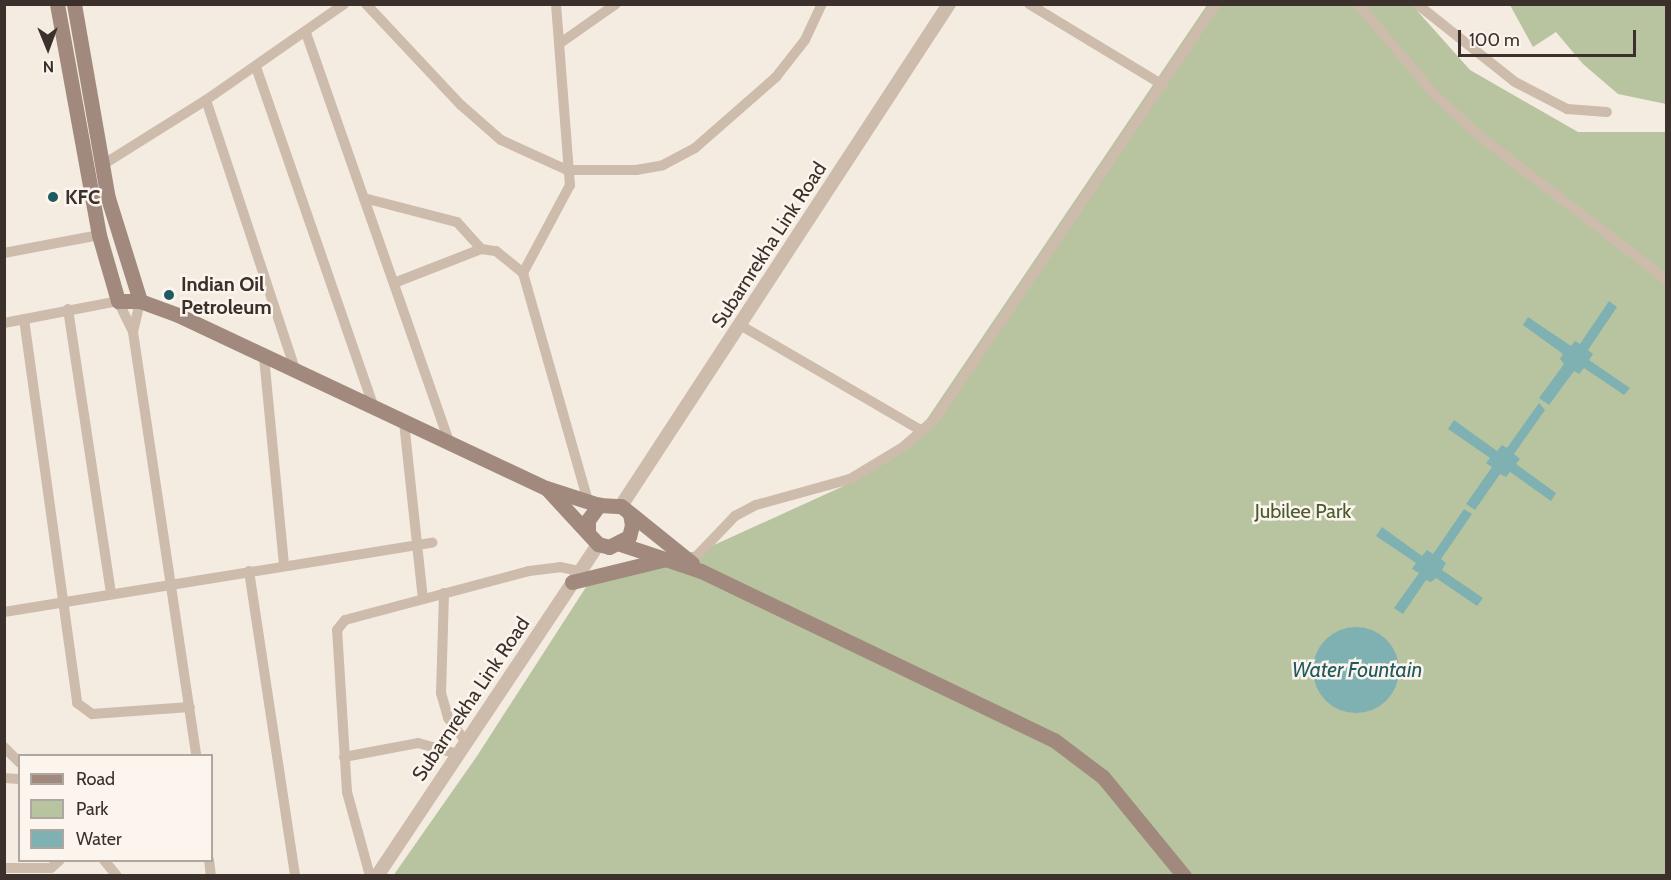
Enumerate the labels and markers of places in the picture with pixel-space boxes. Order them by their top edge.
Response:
place label: KFC [65,185,100,209]
marker: KFC [46,190,60,204]
place label: Indian Oil Petroleum [181,272,272,319]
marker: Indian Oil Petroleum [162,288,176,302]

